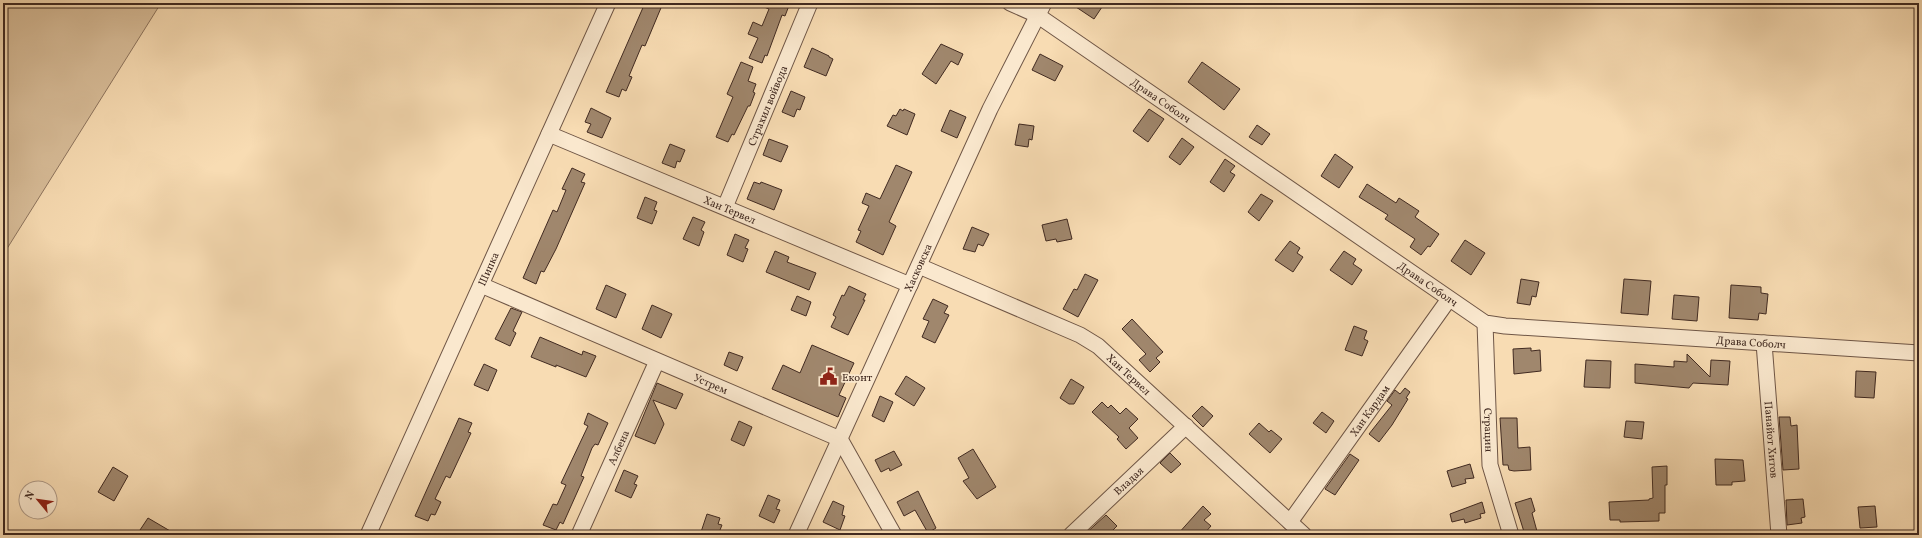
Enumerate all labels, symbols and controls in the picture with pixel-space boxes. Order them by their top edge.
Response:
street label: Страхил войвода [745,63,792,149]
street label: Драва Соболч [1127,76,1193,127]
street label: Хан Тервел [701,193,758,229]
street label: Хасковска [902,241,937,294]
street label: Шипка [475,250,504,289]
street label: Драва Соболч [1394,259,1460,311]
street label: Драва Соболч [1716,334,1786,353]
street label: Хан Тервел [1102,351,1153,400]
public building icon: Еконт [819,367,839,387]
street label: Устрем [691,371,730,399]
place label: Еконт [842,371,873,386]
street label: Хан Кардам [1347,382,1395,440]
street label: Панайот Хитов [1760,401,1781,479]
street label: Страцин [1479,408,1496,453]
street label: Албена [605,428,634,468]
street label: Владая [1111,464,1148,500]
north arrow [18,480,58,520]
text: N [22,489,39,503]

